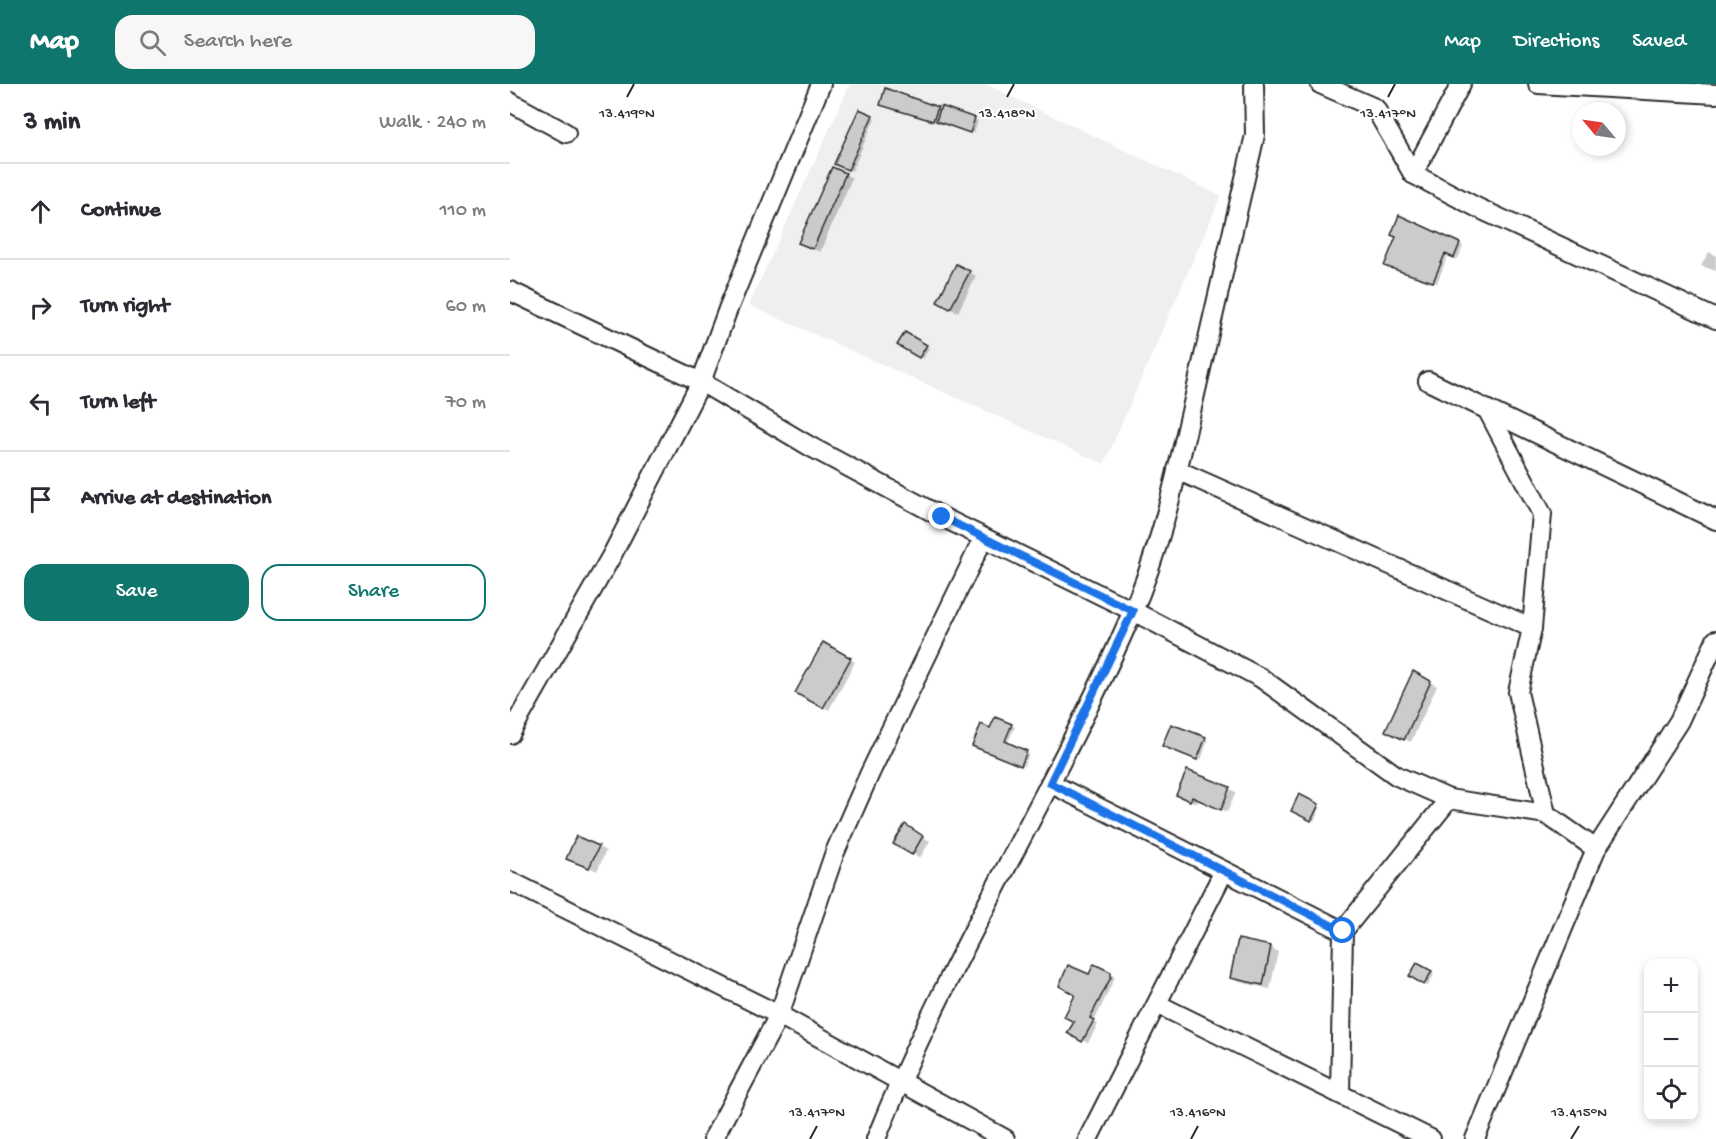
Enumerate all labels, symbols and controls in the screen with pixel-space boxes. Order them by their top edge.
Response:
search box [115,15,535,69]
text: Map [30,26,79,59]
icon: search [136,26,169,59]
text: Search here [184,29,292,55]
text: Map [1444,30,1481,55]
text: Directions [1514,30,1599,55]
text: Saved [1632,30,1686,55]
north arrow [1572,102,1626,156]
text: 13.419°N [598,105,655,123]
text: 13.418°N [978,105,1035,123]
text: 13.417°N [1359,105,1416,123]
text: 3 min [24,108,80,139]
text: Walk · 240 m [379,112,486,135]
icon: ahead [24,195,57,228]
text: Continue [81,198,161,224]
text: 110 m [440,200,486,223]
icon: right [24,291,57,324]
text: Turn right [81,294,169,320]
text: 60 m [446,296,486,319]
icon: left [24,387,57,420]
text: Turn left [81,390,155,416]
text: 70 m [445,392,486,415]
icon: arrive [24,483,57,516]
text: Arrive at destination [81,486,271,512]
route end [928,503,954,529]
button: Save [24,564,249,621]
button: Share [261,564,486,621]
route start [1329,917,1355,943]
map controls [1644,959,1698,1121]
button: + [1644,959,1698,1013]
button: − [1644,1013,1698,1067]
button: locate [1644,1067,1698,1121]
text: 13.417°N [788,1104,845,1122]
text: 13.416°N [1169,1104,1226,1122]
text: 13.415°N [1550,1104,1607,1122]

